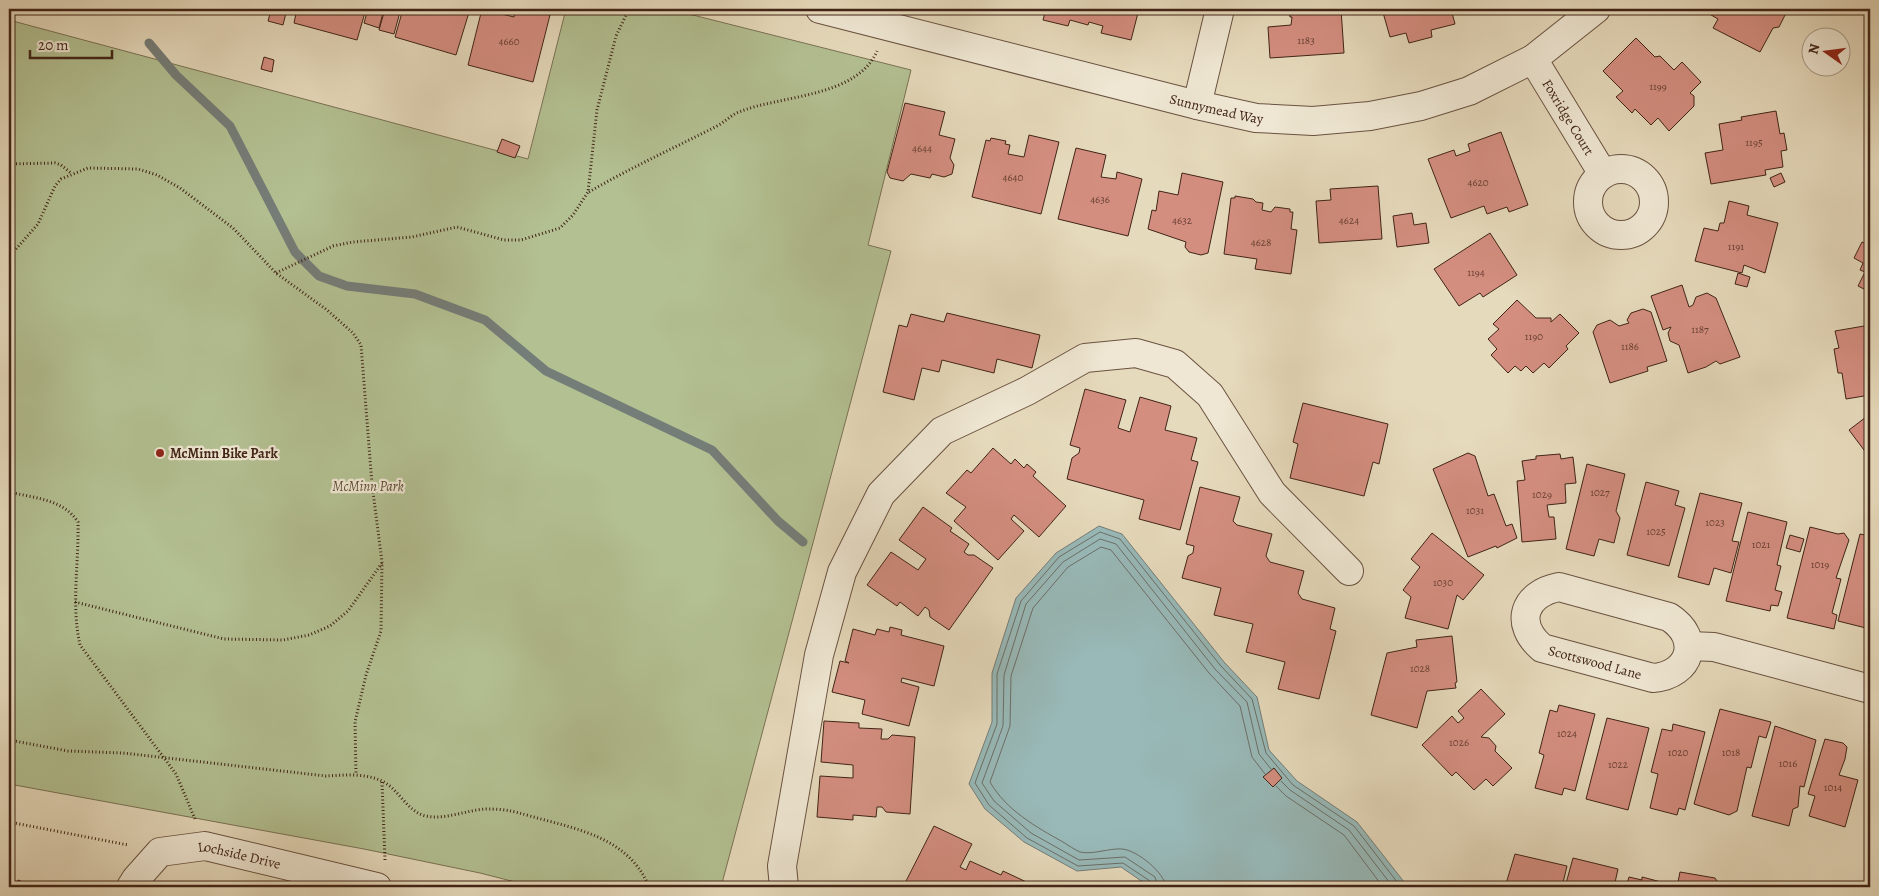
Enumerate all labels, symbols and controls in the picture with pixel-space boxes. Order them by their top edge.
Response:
scale bar [30,28,112,60]
north arrow [1802,28,1852,78]
house number: 1183 [1297,33,1315,48]
house number: 4660 [498,34,520,49]
text: 20 m [38,35,69,55]
text: N [1803,42,1824,56]
street label: Foxridge Court [1537,76,1599,159]
house number: 1199 [1649,79,1667,94]
street label: Sunnymead Way [1168,89,1265,128]
house number: 1195 [1745,135,1763,150]
house number: 4644 [912,141,932,156]
house number: 4640 [1003,170,1024,185]
house number: 4620 [1467,175,1489,190]
house number: 4636 [1090,192,1110,207]
house number: 4632 [1172,213,1192,228]
house number: 4624 [1339,213,1359,228]
house number: 4628 [1251,235,1271,250]
house number: 1191 [1728,239,1744,254]
house number: 1194 [1467,265,1485,280]
house number: 1187 [1691,322,1709,337]
house number: 1190 [1525,329,1543,344]
house number: 1186 [1621,339,1639,354]
place label: McMinn Bike Park [170,444,278,463]
marker: McMinn Bike Park [154,447,166,459]
park label: McMinn Park [332,477,404,496]
house number: 1027 [1590,485,1610,500]
house number: 1029 [1532,487,1552,502]
house number: 1031 [1466,503,1484,518]
house number: 1023 [1705,515,1725,530]
house number: 1025 [1646,524,1666,539]
house number: 1021 [1752,537,1771,552]
house number: 1019 [1811,557,1829,572]
house number: 1030 [1433,575,1453,590]
street label: Scottswood Lane [1546,641,1644,684]
house number: 1028 [1410,661,1430,676]
house number: 1024 [1557,726,1577,741]
house number: 1026 [1449,735,1469,750]
house number: 1020 [1668,745,1688,760]
house number: 1018 [1722,745,1740,760]
house number: 1016 [1779,756,1797,771]
house number: 1022 [1608,757,1628,772]
house number: 1014 [1824,780,1842,795]
street label: Lochside Drive [196,837,283,874]

